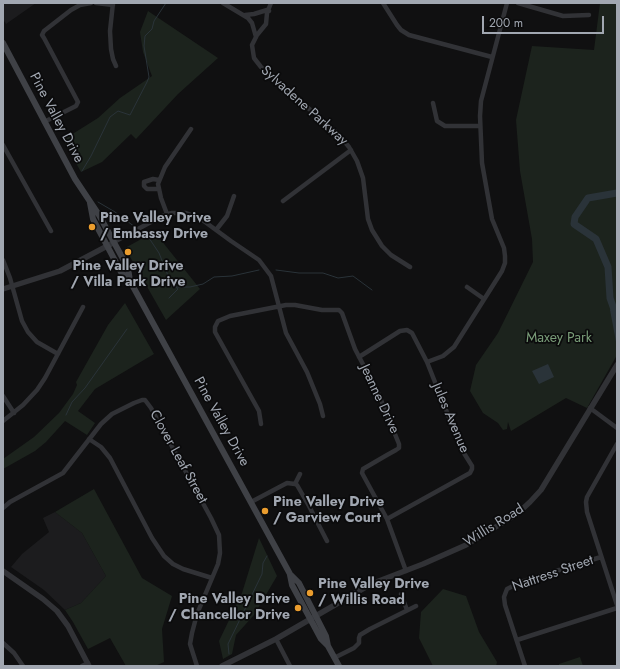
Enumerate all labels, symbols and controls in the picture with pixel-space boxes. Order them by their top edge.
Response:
scale bar [484,8,606,34]
text: 200 m [489,14,523,32]
street label: Sylvadene Parkway [257,62,351,150]
street label: Pine Valley Drive [25,70,87,166]
place label: Pine Valley Drive / Embassy Drive [100,211,211,244]
marker: Pine Valley Drive / Embassy Drive [87,222,97,232]
marker: Pine Valley Drive / Villa Park Drive [123,247,133,257]
place label: Pine Valley Drive / Villa Park Drive [70,259,186,292]
park label: Maxey Park [526,331,592,347]
street label: Jeanne Drive [356,362,402,436]
street label: Pine Valley Drive [190,374,252,470]
street label: Jules Avenue [428,380,472,456]
street label: Clover Leaf Street [145,407,211,507]
place label: Pine Valley Drive / Garview Court [273,495,384,528]
street label: Willis Road [461,501,527,551]
marker: Pine Valley Drive / Garview Court [260,506,270,516]
street label: Nattress Street [510,552,596,596]
place label: Pine Valley Drive / Willis Road [318,577,429,610]
marker: Pine Valley Drive / Willis Road [305,588,315,598]
place label: Pine Valley Drive / Chancellor Drive [168,592,290,624]
marker: Pine Valley Drive / Chancellor Drive [293,603,303,613]

